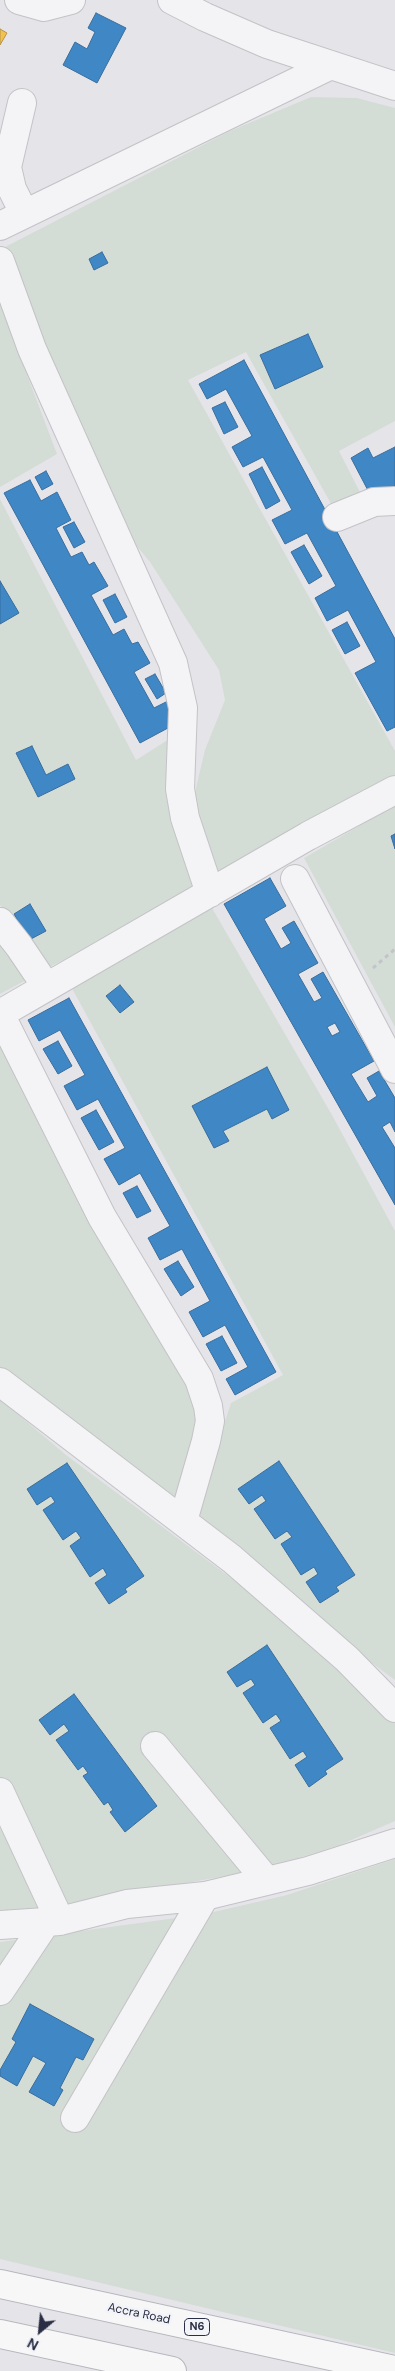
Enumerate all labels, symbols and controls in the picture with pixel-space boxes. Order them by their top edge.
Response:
street label: Accra Road [106,2300,172,2328]
north arrow [15,2306,65,2356]
road number: N6 [184,2318,210,2336]
text: N [24,2334,42,2355]

